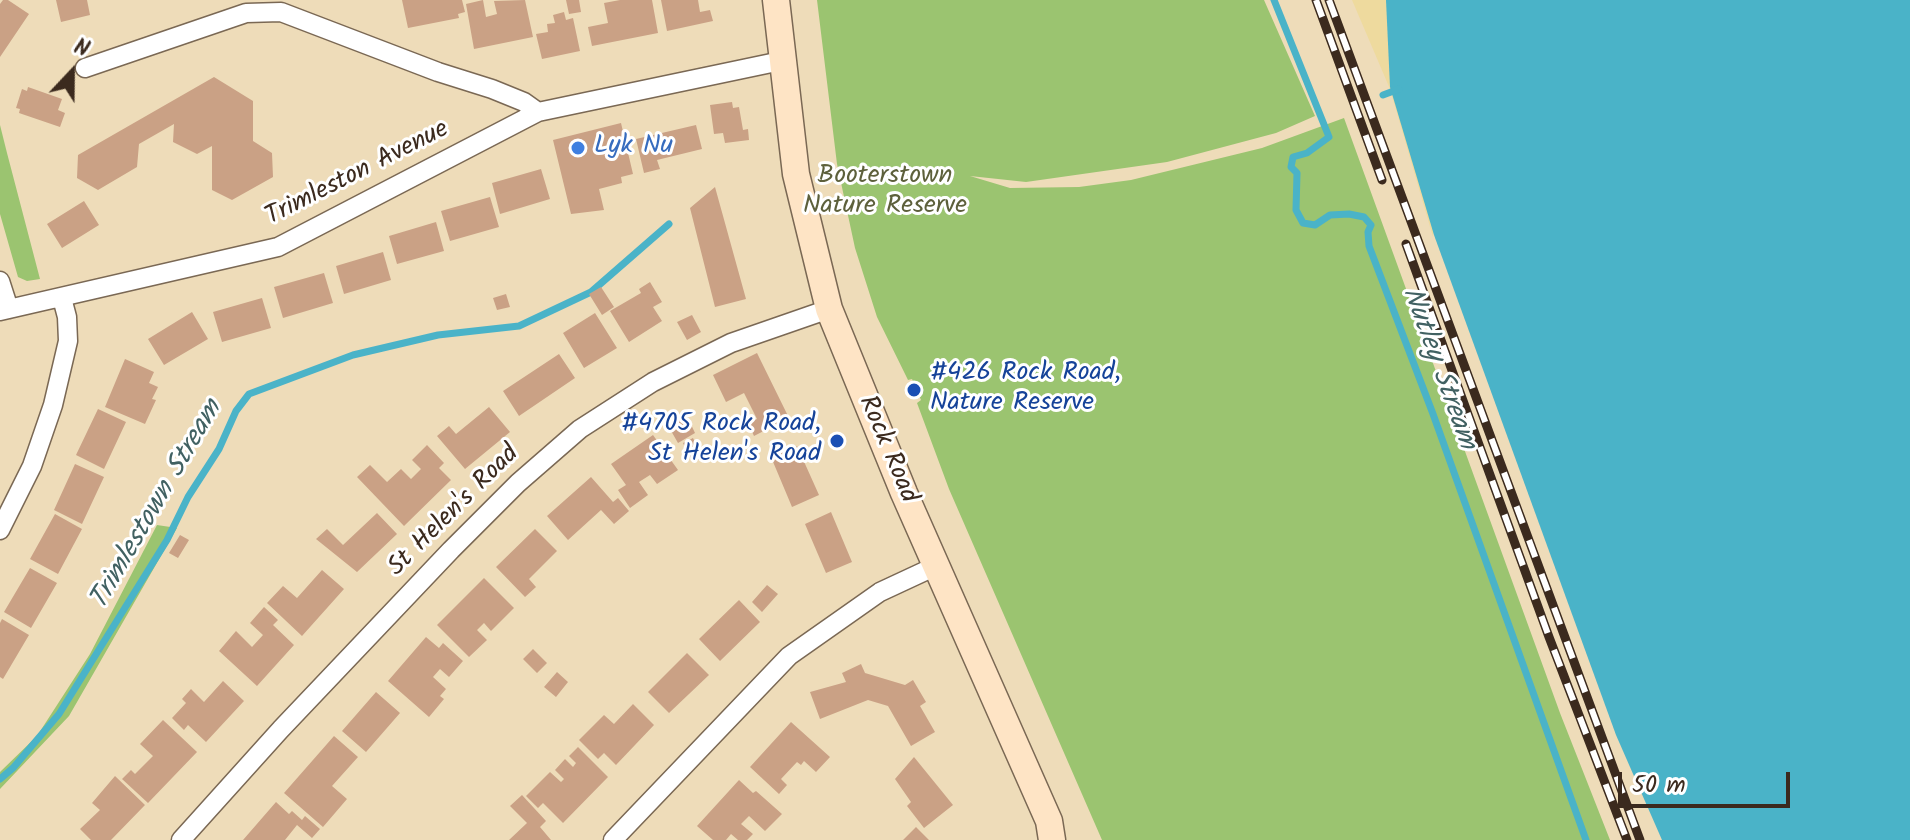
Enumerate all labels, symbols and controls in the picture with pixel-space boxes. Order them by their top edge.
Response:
text: N [68,30,94,68]
north arrow [32,32,112,112]
street label: Trimleston Avenue [261,115,455,235]
place label: Lyk Nu [594,132,673,164]
marker: Lyk Nu [569,139,587,157]
park label: Booterstown Nature Reserve [803,162,967,224]
water label: Nutley Stream [1392,283,1482,455]
place label: #426 Rock Road, Nature Reserve [930,359,1121,420]
marker: #426 Rock Road, Nature Reserve [905,381,923,399]
street label: Rock Road [850,392,922,508]
water label: Trimlestown Stream [84,395,232,617]
place label: #4705 Rock Road, St Helen's Road [621,410,821,472]
marker: #4705 Rock Road, St Helen's Road [828,432,846,450]
street label: St Helen's Road [383,440,527,584]
scale bar [1622,756,1794,806]
text: 50 m [1632,766,1686,805]

